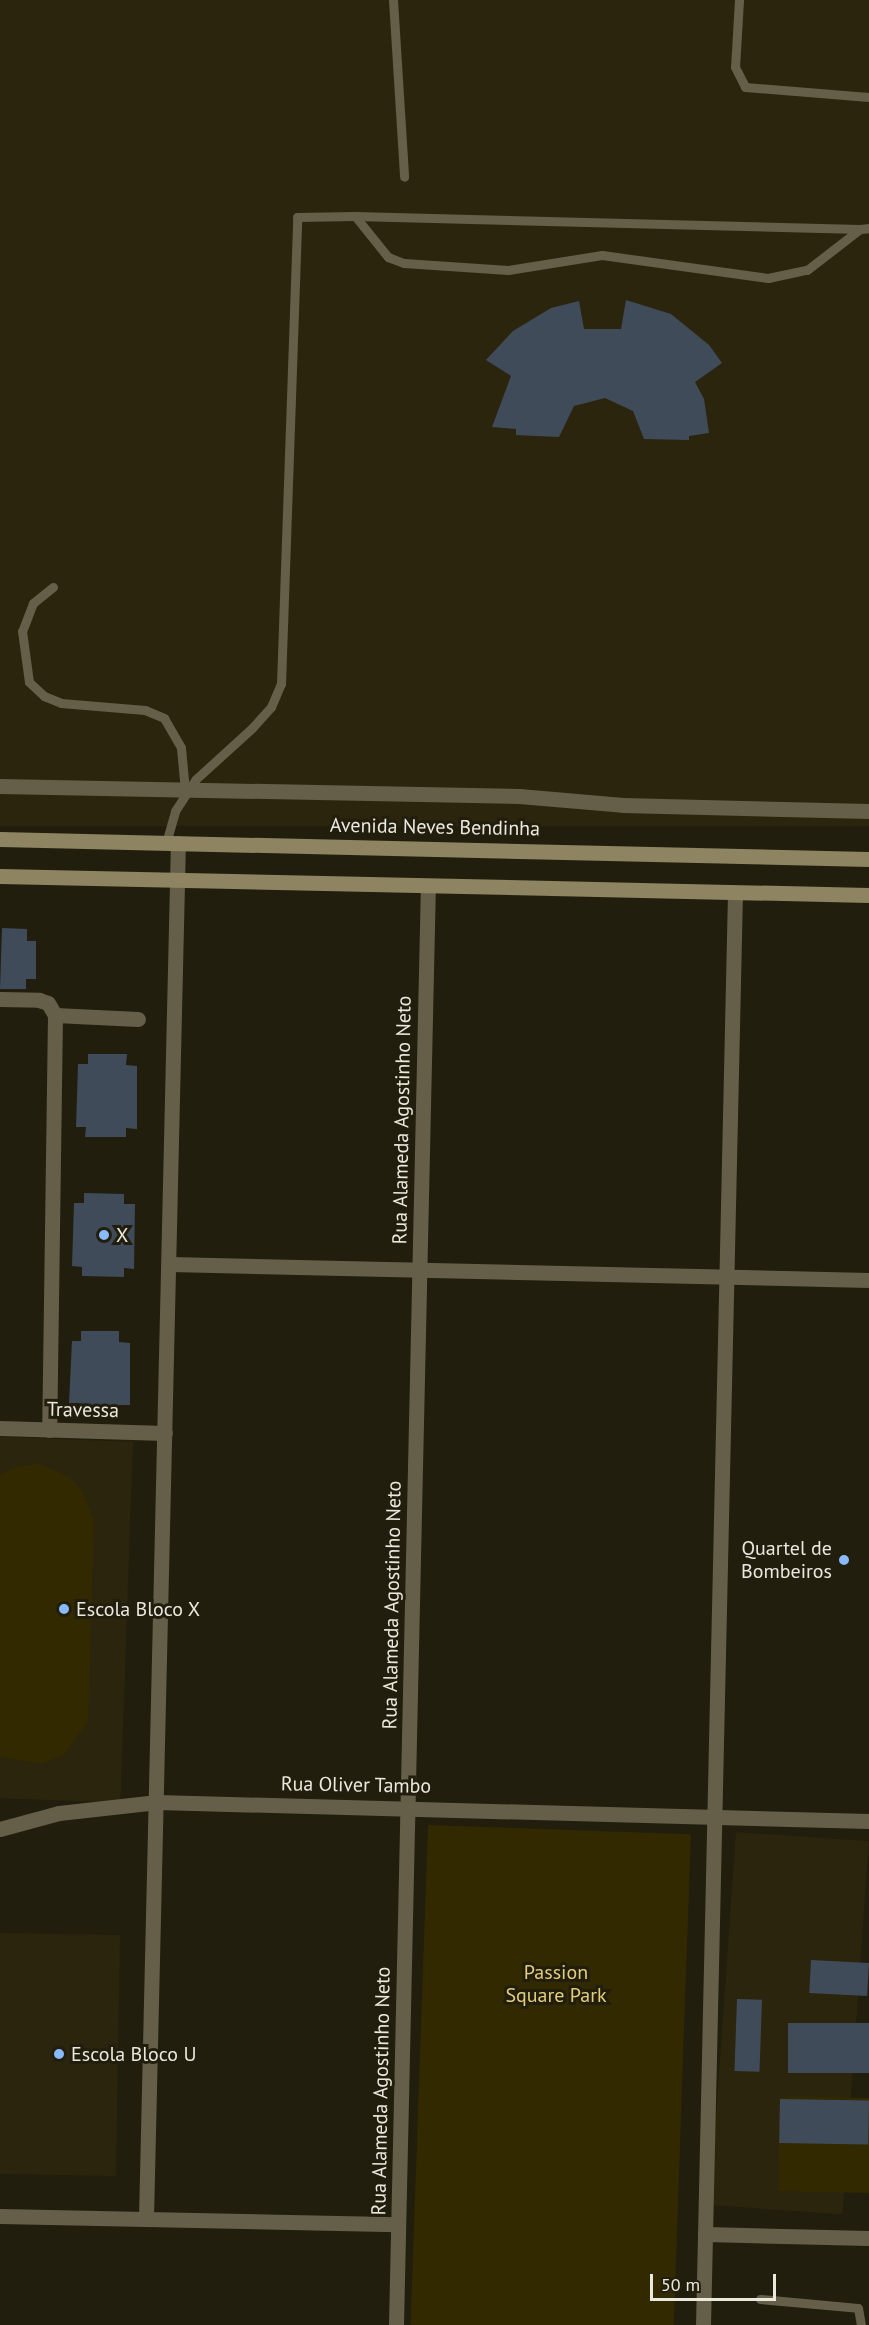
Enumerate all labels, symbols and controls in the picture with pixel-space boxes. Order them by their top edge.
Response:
street label: Avenida Neves Bendinha [330,813,540,841]
street label: Rua Alameda Agostinho Neto [388,995,416,1245]
place label: X [116,1223,128,1247]
marker: X [97,1228,111,1242]
street label: Travessa [47,1397,119,1423]
street label: Rua Alameda Agostinho Neto [378,1480,406,1730]
place label: Quartel de Bombeiros [741,1536,832,1583]
marker: Quartel de Bombeiros [837,1553,851,1567]
place label: Escola Bloco X [76,1597,201,1621]
marker: Escola Bloco X [57,1602,71,1616]
street label: Rua Oliver Tambo [280,1772,432,1798]
park label: Passion Square Park [505,1961,607,2008]
street label: Rua Alameda Agostinho Neto [367,1966,395,2216]
place label: Escola Bloco U [71,2042,196,2066]
marker: Escola Bloco U [52,2047,66,2061]
scale bar [653,2262,779,2300]
text: 50 m [661,2273,700,2296]

